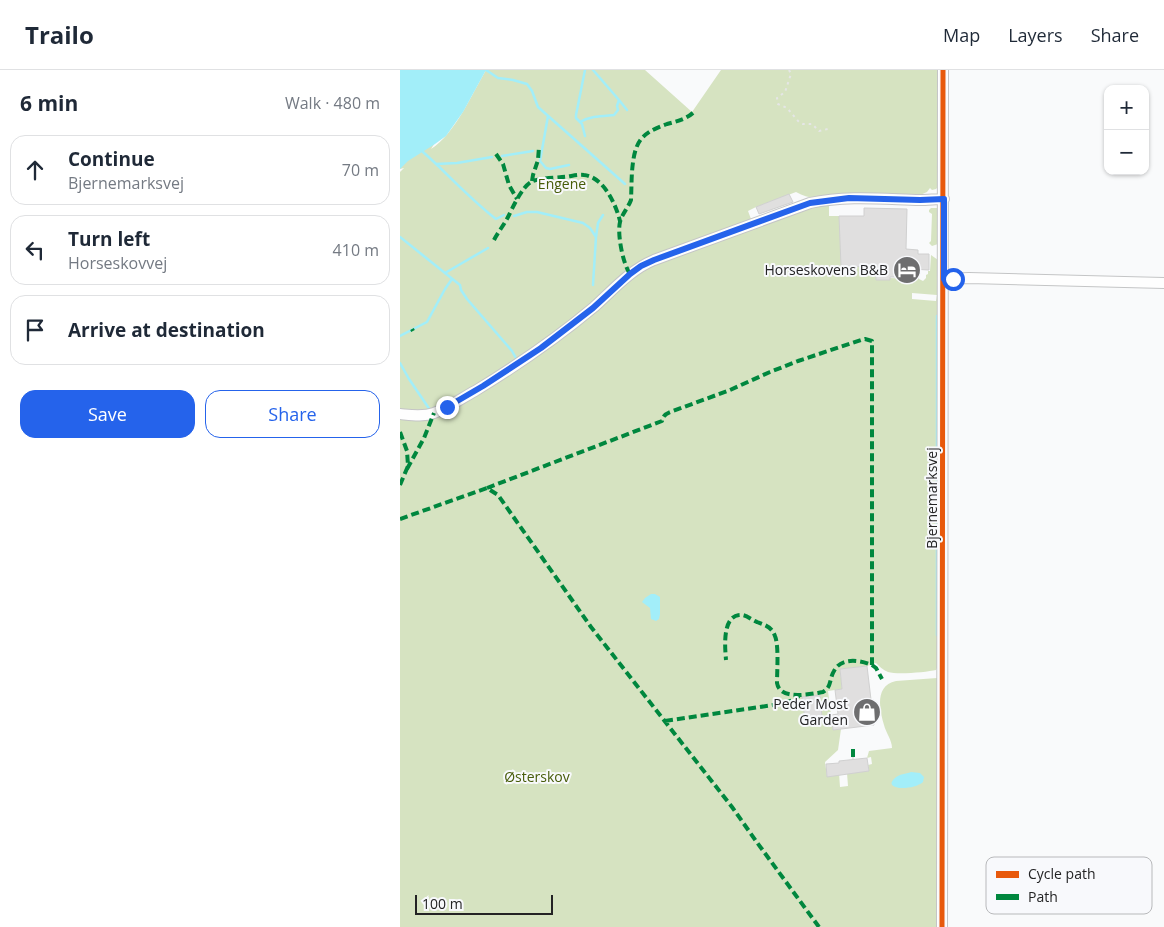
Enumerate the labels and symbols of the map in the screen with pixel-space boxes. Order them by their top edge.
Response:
park label: Engene [538,174,586,193]
hotel icon: Horseskovens B&B [892,255,922,285]
place label: Horseskovens B&B [765,260,888,279]
route start [942,268,965,291]
route end [436,396,459,419]
street label: Bjernemarksvej [922,447,941,549]
place label: Peder Most Garden [773,694,848,729]
shop icon: Peder Most Garden [852,697,882,727]
park label: Østerskov [504,767,570,786]
legend [986,857,1152,914]
text: Cycle path [1028,864,1096,883]
text: Path [1028,887,1058,906]
scale bar [415,892,552,915]

